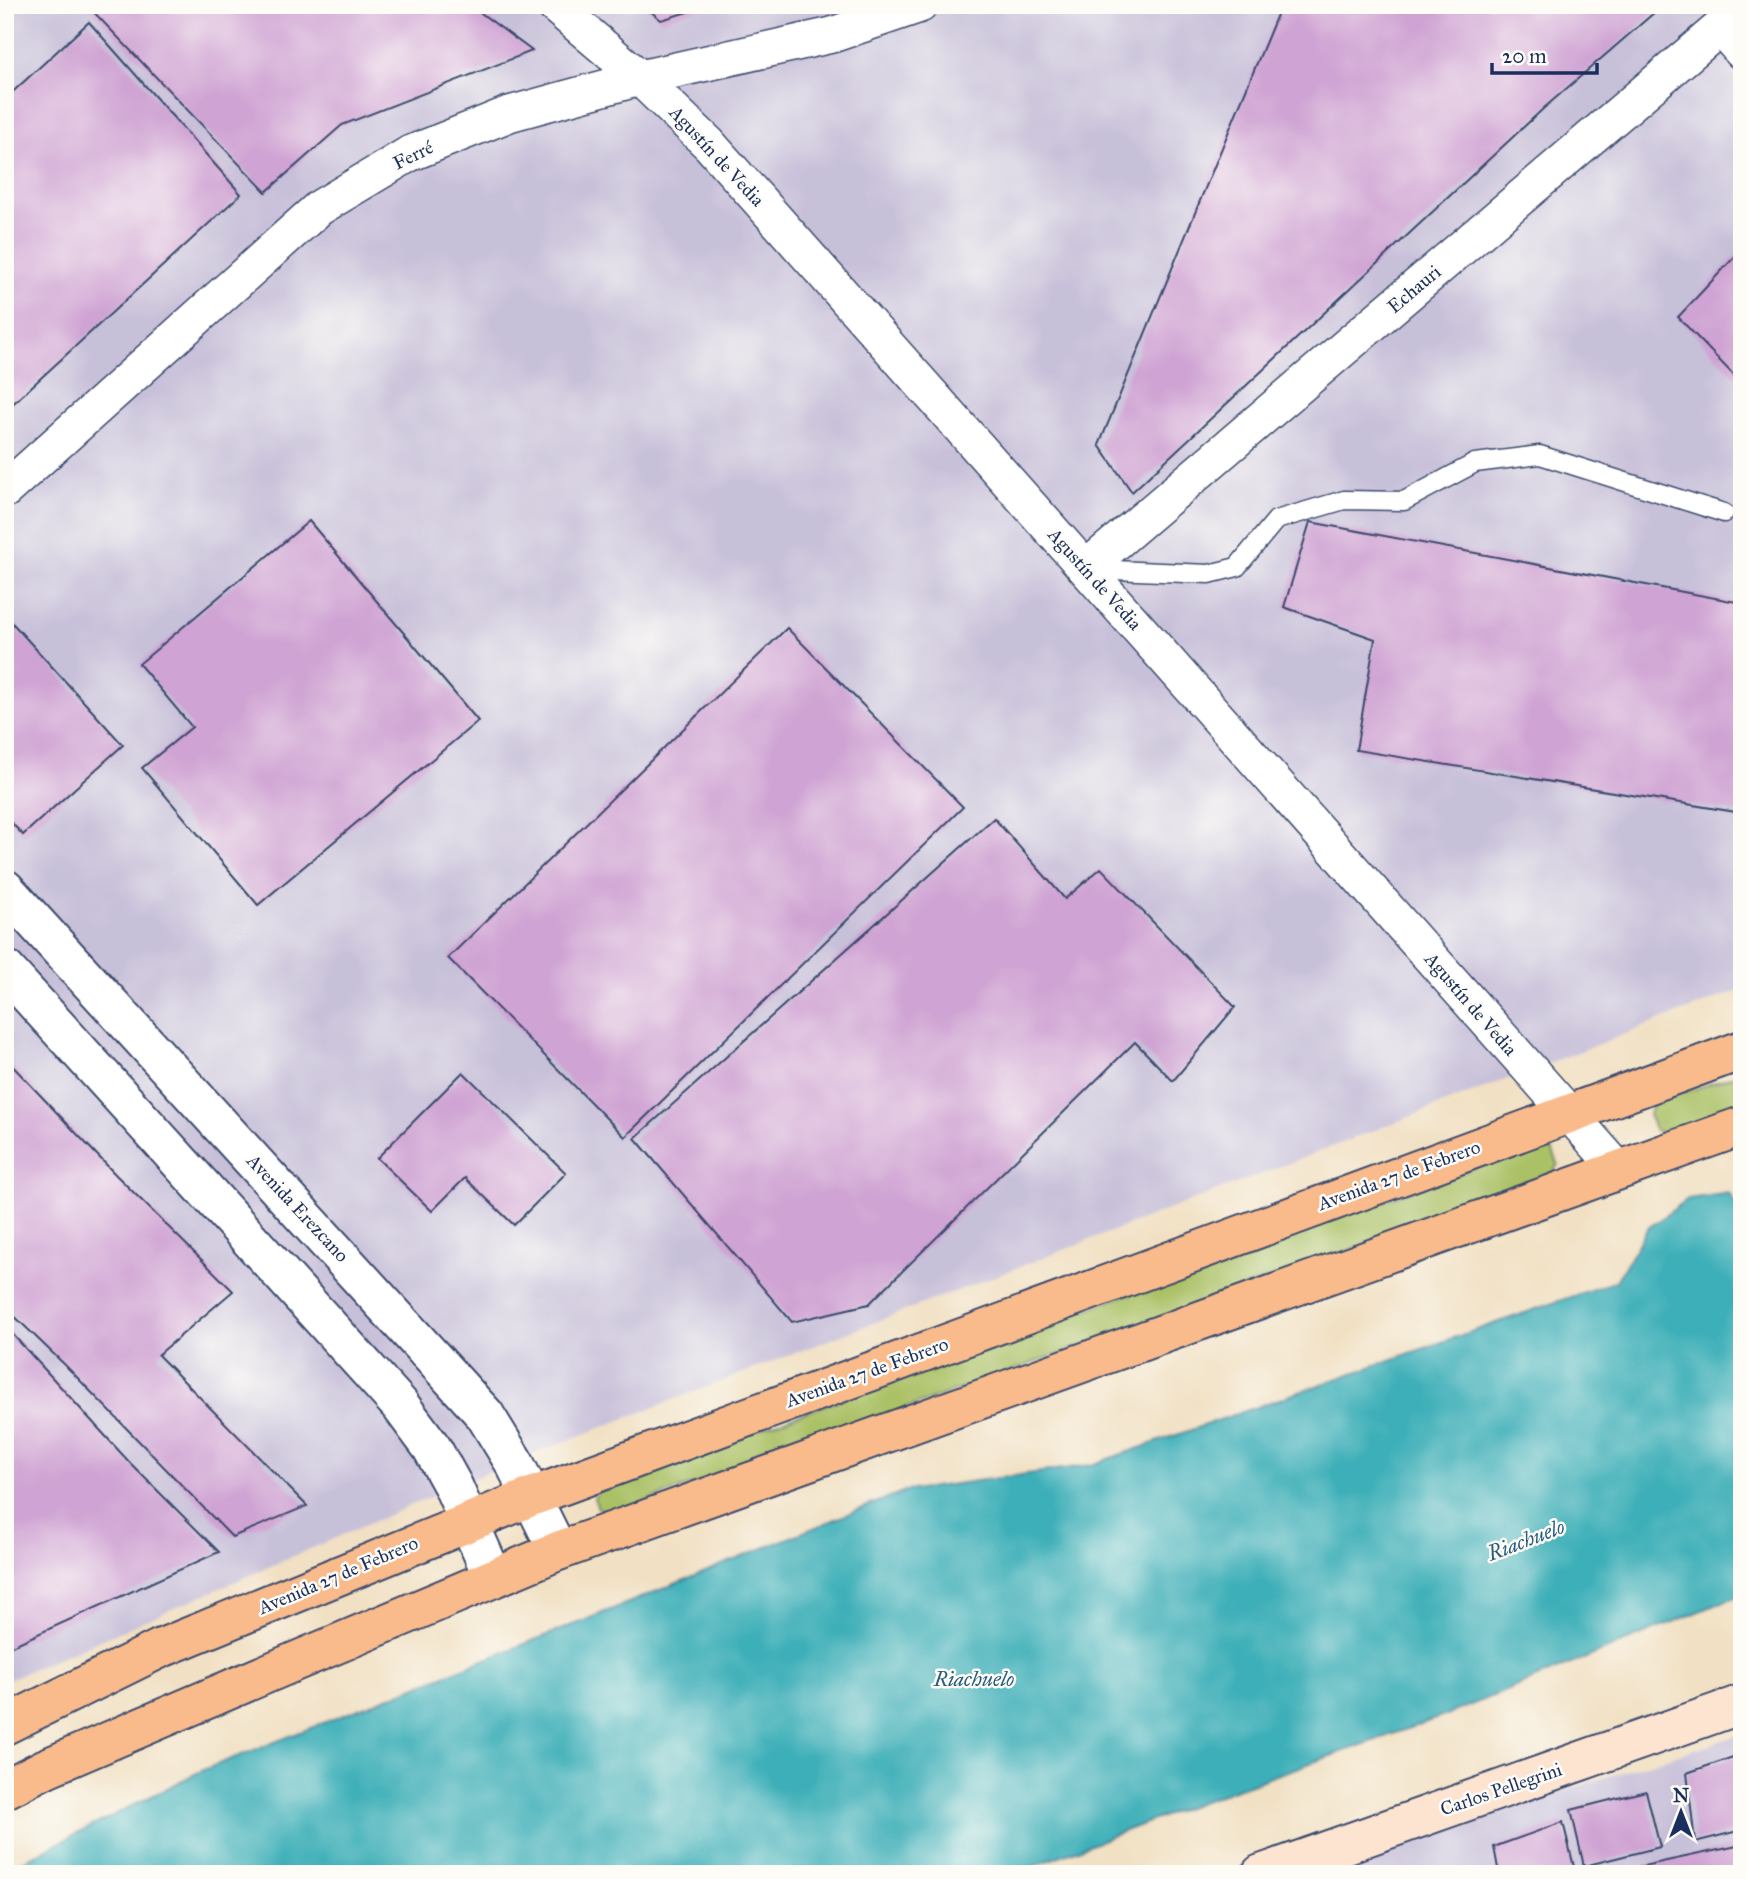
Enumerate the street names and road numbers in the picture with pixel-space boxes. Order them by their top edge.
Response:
street label: Agustín de Vedia [663,100,770,213]
street label: Ferré [389,135,437,175]
street label: Echauri [1383,260,1445,318]
street label: Agustín de Vedia [1042,523,1147,636]
street label: Agustín de Vedia [1418,947,1523,1062]
street label: Avenida 27 de Febrero [1314,1135,1484,1215]
street label: Avenida Erezcano [241,1148,354,1267]
street label: Avenida 27 de Febrero [782,1332,952,1412]
street label: Avenida 27 de Febrero [254,1531,422,1619]
street label: Carlos Pellegrini [1437,1757,1565,1821]

